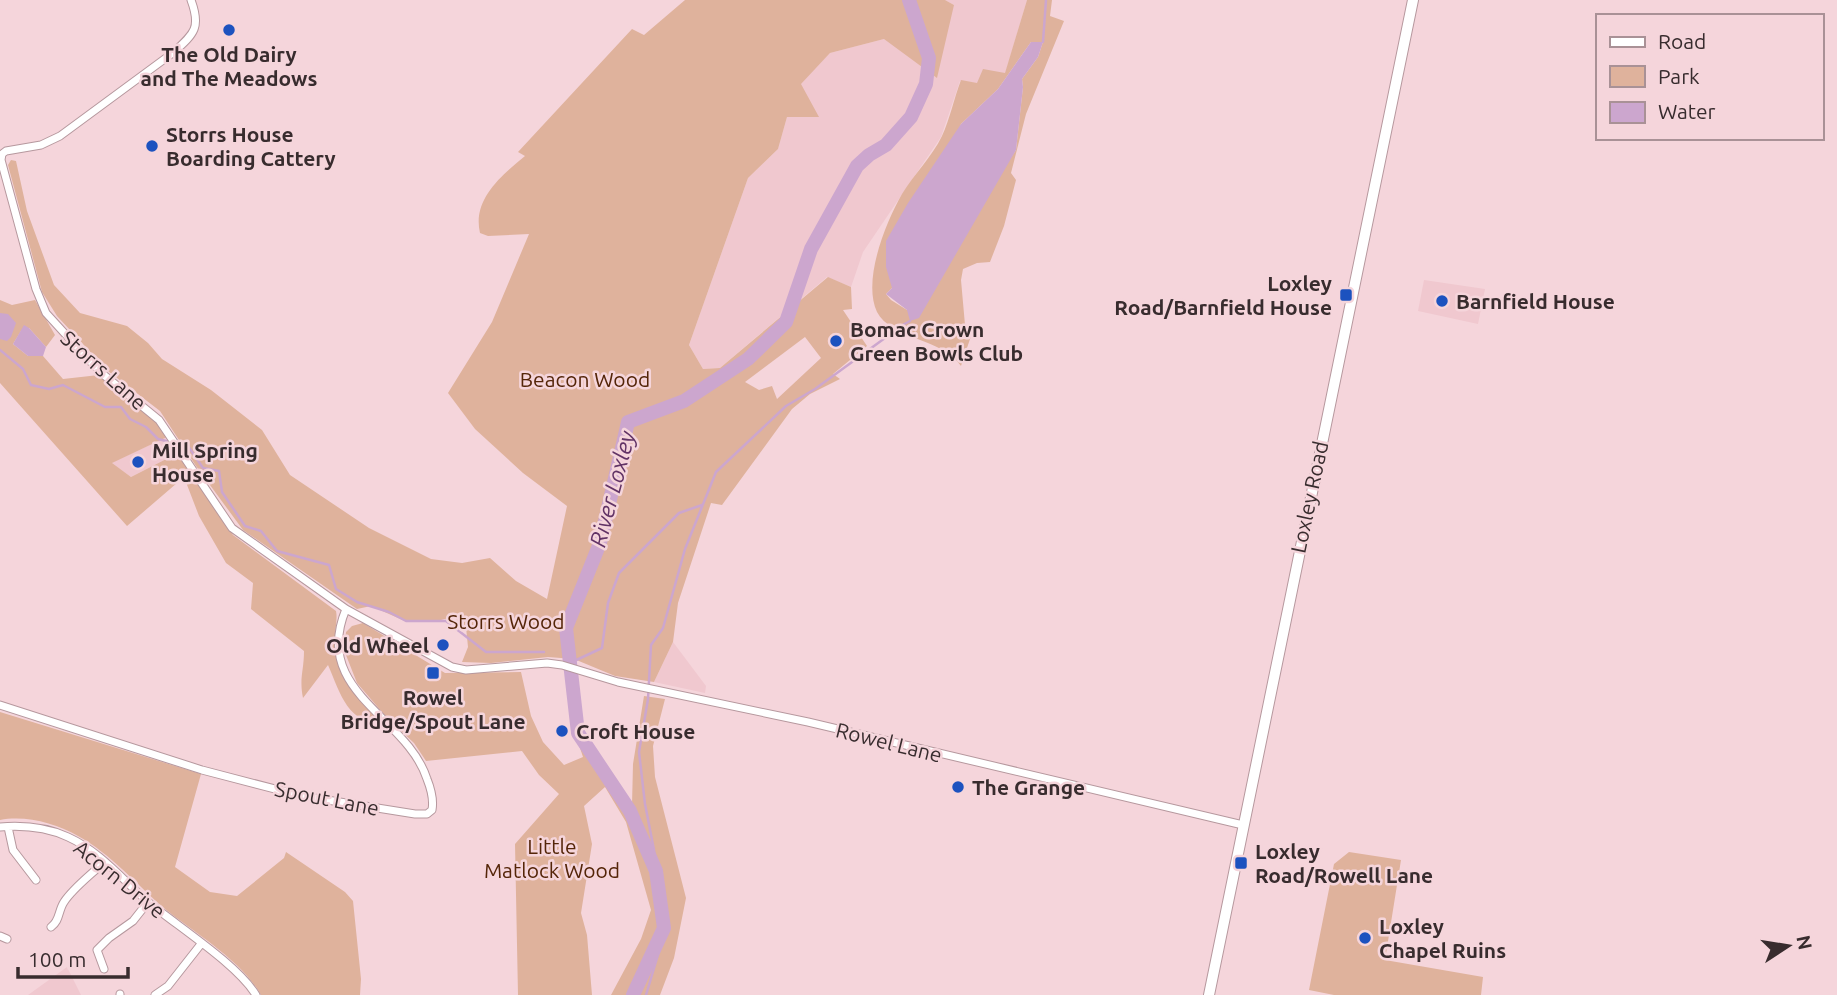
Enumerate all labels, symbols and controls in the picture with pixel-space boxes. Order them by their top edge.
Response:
legend [1596,14,1823,140]
marker: The Old Dairy and The Meadows [221,22,237,38]
text: Road [1658,29,1706,53]
place label: The Old Dairy and The Meadows [141,42,317,90]
text: Park [1658,64,1700,88]
text: Water [1658,99,1716,123]
place label: Storrs House Boarding Cattery [166,122,336,170]
marker: Storrs House Boarding Cattery [144,138,160,154]
place label: Loxley Road/Barnfield House [1114,271,1332,319]
marker: Loxley Road/Barnfield House [1338,287,1354,303]
place label: Barnfield House [1456,289,1615,313]
marker: Barnfield House [1434,293,1450,309]
place label: Bomac Crown Green Bowls Club [850,317,1023,365]
street label: Storrs Lane [56,325,152,415]
marker: Bomac Crown Green Bowls Club [828,333,844,349]
park label: Beacon Wood [520,367,650,391]
water label: River Loxley [585,427,640,550]
place label: Mill Spring House [152,438,258,486]
street label: Loxley Road [1285,439,1333,555]
marker: Mill Spring House [130,454,146,470]
park label: Storrs Wood [447,609,565,633]
place label: Old Wheel [326,633,429,657]
marker: Old Wheel [435,637,451,653]
marker: Rowel Bridge/Spout Lane [425,665,441,681]
place label: Rowel Bridge/Spout Lane [340,685,526,733]
street label: Rowel Lane [833,717,945,767]
place label: Croft House [576,719,695,743]
marker: Croft House [554,723,570,739]
place label: The Grange [972,775,1085,799]
street label: Spout Lane [273,776,381,820]
marker: The Grange [950,779,966,795]
park label: Little Matlock Wood [484,834,620,882]
street label: Acorn Drive [70,835,170,923]
place label: Loxley Road/Rowell Lane [1255,839,1433,887]
marker: Loxley Road/Rowell Lane [1233,855,1249,871]
north arrow [1753,911,1823,981]
place label: Loxley Chapel Ruins [1379,914,1506,962]
marker: Loxley Chapel Ruins [1357,930,1373,946]
text: N [1792,933,1817,952]
scale bar [18,936,128,980]
text: 100 m [28,947,86,971]

